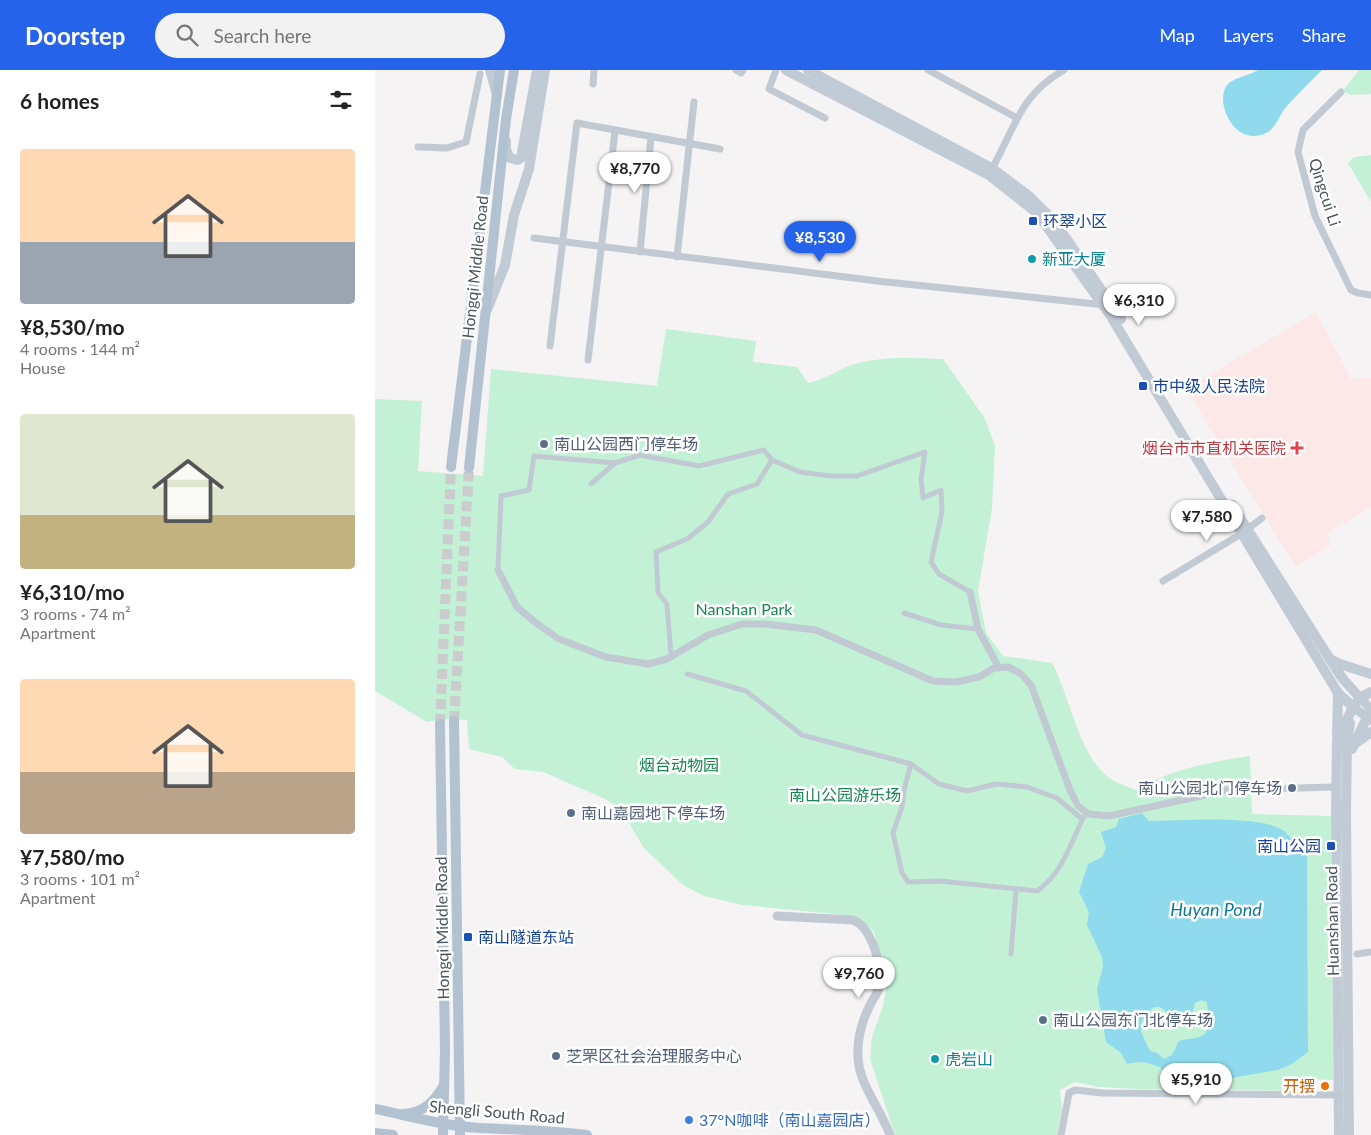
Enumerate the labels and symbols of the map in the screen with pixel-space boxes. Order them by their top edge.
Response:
pin: ¥8,770 [594,152,676,194]
street label: Qingcui Li [1306,156,1345,228]
street label: Hongqi Middle Road [458,195,491,339]
place label: 环翠小区 [1043,211,1107,230]
marker: 环翠小区 [1027,215,1039,227]
pin: ¥8,530 [779,220,861,263]
place label: 新亚大厦 [1042,249,1106,268]
marker: 新亚大厦 [1026,253,1038,265]
pin: ¥6,310 [1098,284,1180,326]
place label: 市中级人民法院 [1153,376,1265,395]
marker: 市中级人民法院 [1137,380,1149,392]
place label: 南山公园西门停车场 [554,434,698,453]
marker: 南山公园西门停车场 [538,438,550,450]
place label: 烟台市市直机关医院 [1142,438,1286,457]
marker: 烟台市市直机关医院 [1290,441,1304,455]
pin: ¥7,580 [1166,500,1248,542]
park label: Nanshan Park [696,599,793,618]
park label: 烟台动物园 [639,755,719,774]
place label: 南山公园北门停车场 [1138,778,1282,797]
marker: 南山公园北门停车场 [1286,782,1298,794]
park label: 南山公园游乐场 [789,785,901,804]
place label: 南山嘉园地下停车场 [581,803,725,822]
marker: 南山嘉园地下停车场 [565,807,577,819]
place label: 南山公园 [1257,836,1321,855]
marker: 南山公园 [1325,840,1337,852]
street label: Hongqi Middle Road [431,856,452,1000]
street label: Huanshan Road [1321,866,1342,976]
water label: Huyan Pond [1170,898,1262,920]
place label: 南山隧道东站 [478,927,574,946]
marker: 南山隧道东站 [462,931,474,943]
pin: ¥9,760 [818,956,900,999]
place label: 南山公园东门北停车场 [1053,1010,1213,1029]
marker: 南山公园东门北停车场 [1037,1014,1049,1026]
place label: 芝罘区社会治理服务中心 [566,1046,742,1065]
place label: 虎岩山 [945,1049,993,1068]
marker: 芝罘区社会治理服务中心 [550,1050,562,1062]
marker: 虎岩山 [929,1053,941,1065]
pin: ¥5,910 [1155,1062,1237,1105]
place label: 开摆 [1283,1076,1315,1095]
marker: 开摆 [1319,1080,1331,1092]
street label: Shengli South Road [429,1096,565,1127]
place label: 37°N咖啡（南山嘉园店） [699,1110,880,1129]
marker: 37°N咖啡（南山嘉园店） [683,1114,695,1126]

